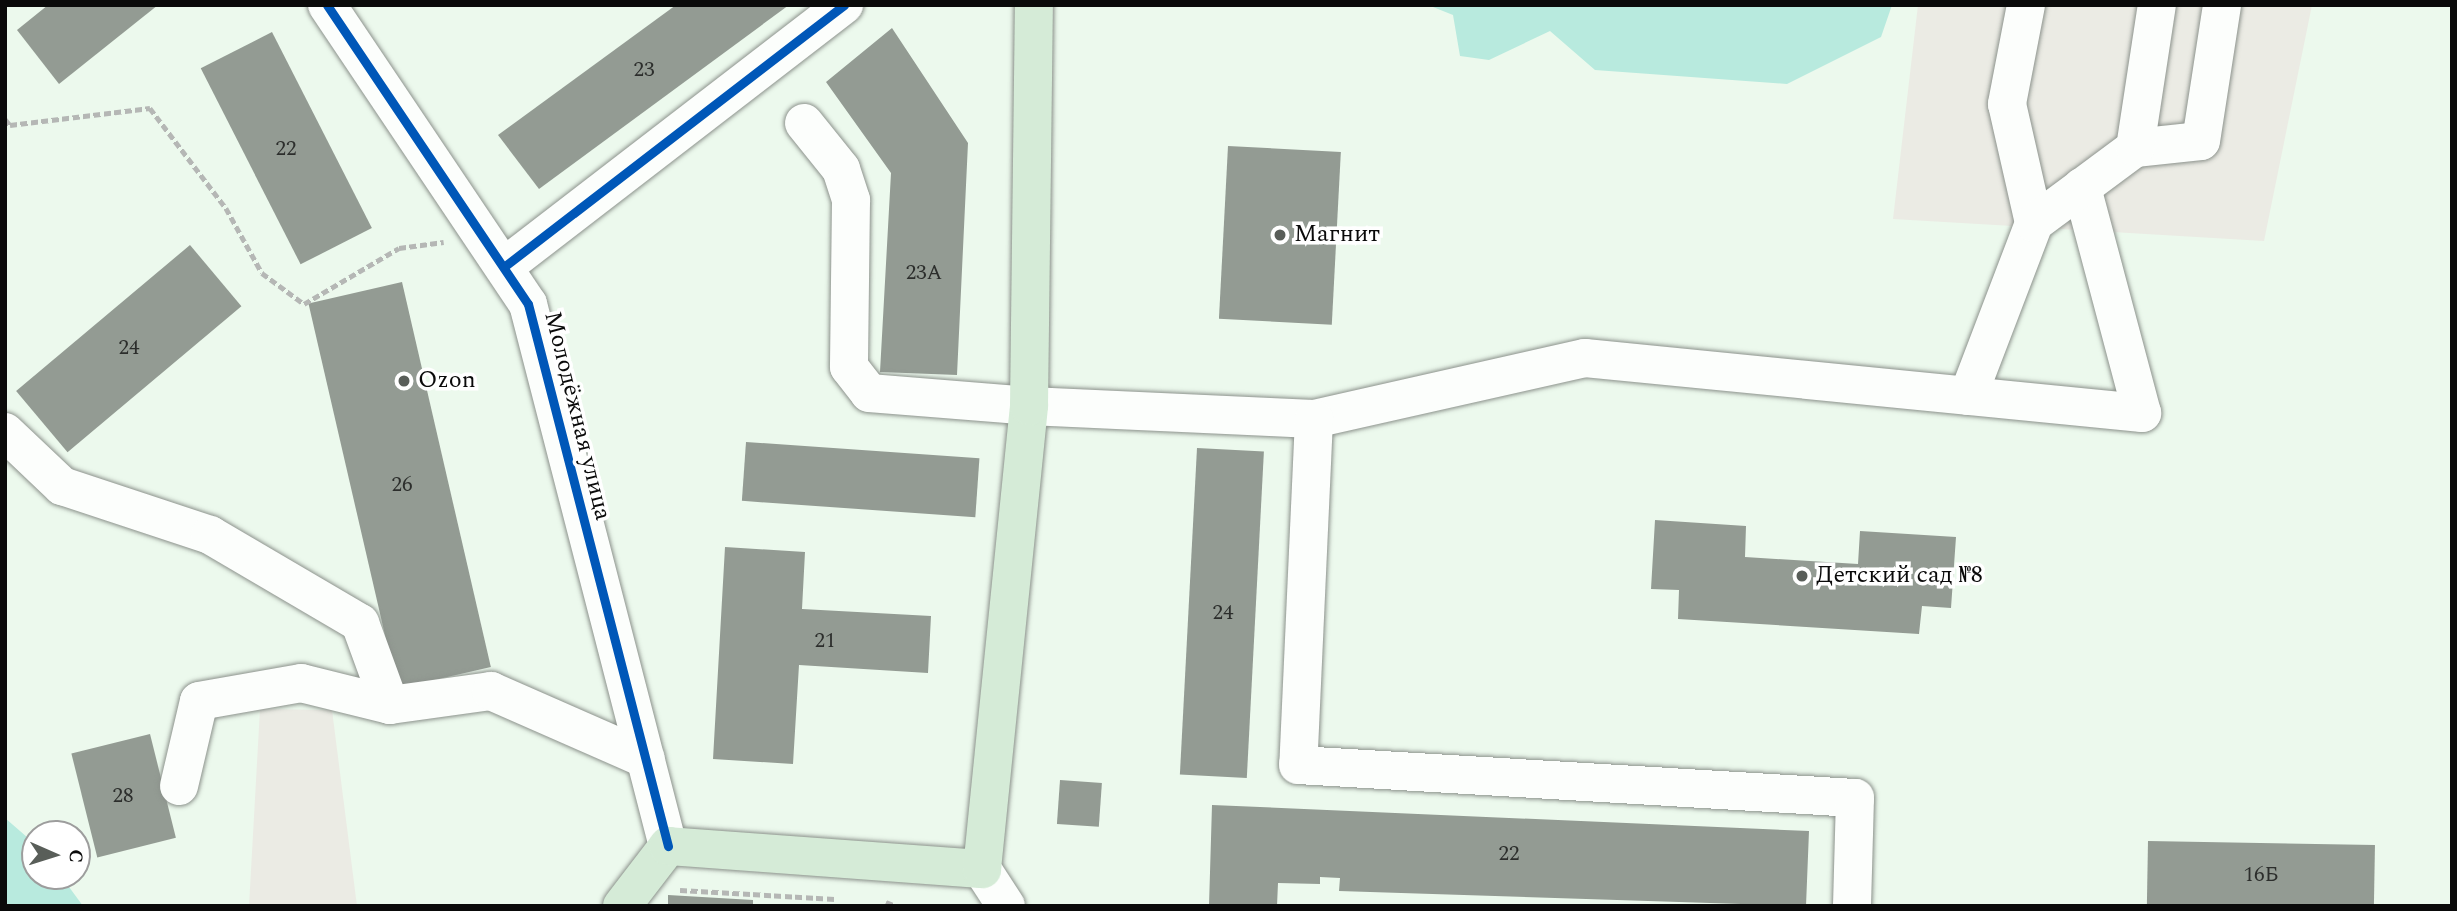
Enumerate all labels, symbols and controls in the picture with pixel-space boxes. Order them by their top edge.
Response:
house number: 23 [634,57,654,83]
house number: 22 [276,136,296,162]
place label: Магнит [1294,221,1380,249]
marker: Магнит [1272,227,1288,243]
house number: 23А [906,260,942,286]
street label: Молодёжная улица [537,309,617,523]
house number: 24 [119,335,139,361]
place label: Ozon [418,367,476,395]
marker: Ozon [396,373,412,389]
house number: 26 [392,472,412,498]
place label: Детский сад №8 [1816,562,1983,590]
marker: Детский сад №8 [1794,568,1810,584]
house number: 24 [1213,600,1233,626]
house number: 21 [815,628,835,654]
house number: 28 [113,783,133,809]
north arrow [21,820,91,890]
house number: 22 [1499,841,1519,867]
text: С [61,849,90,864]
house number: 16Б [2243,862,2279,888]

